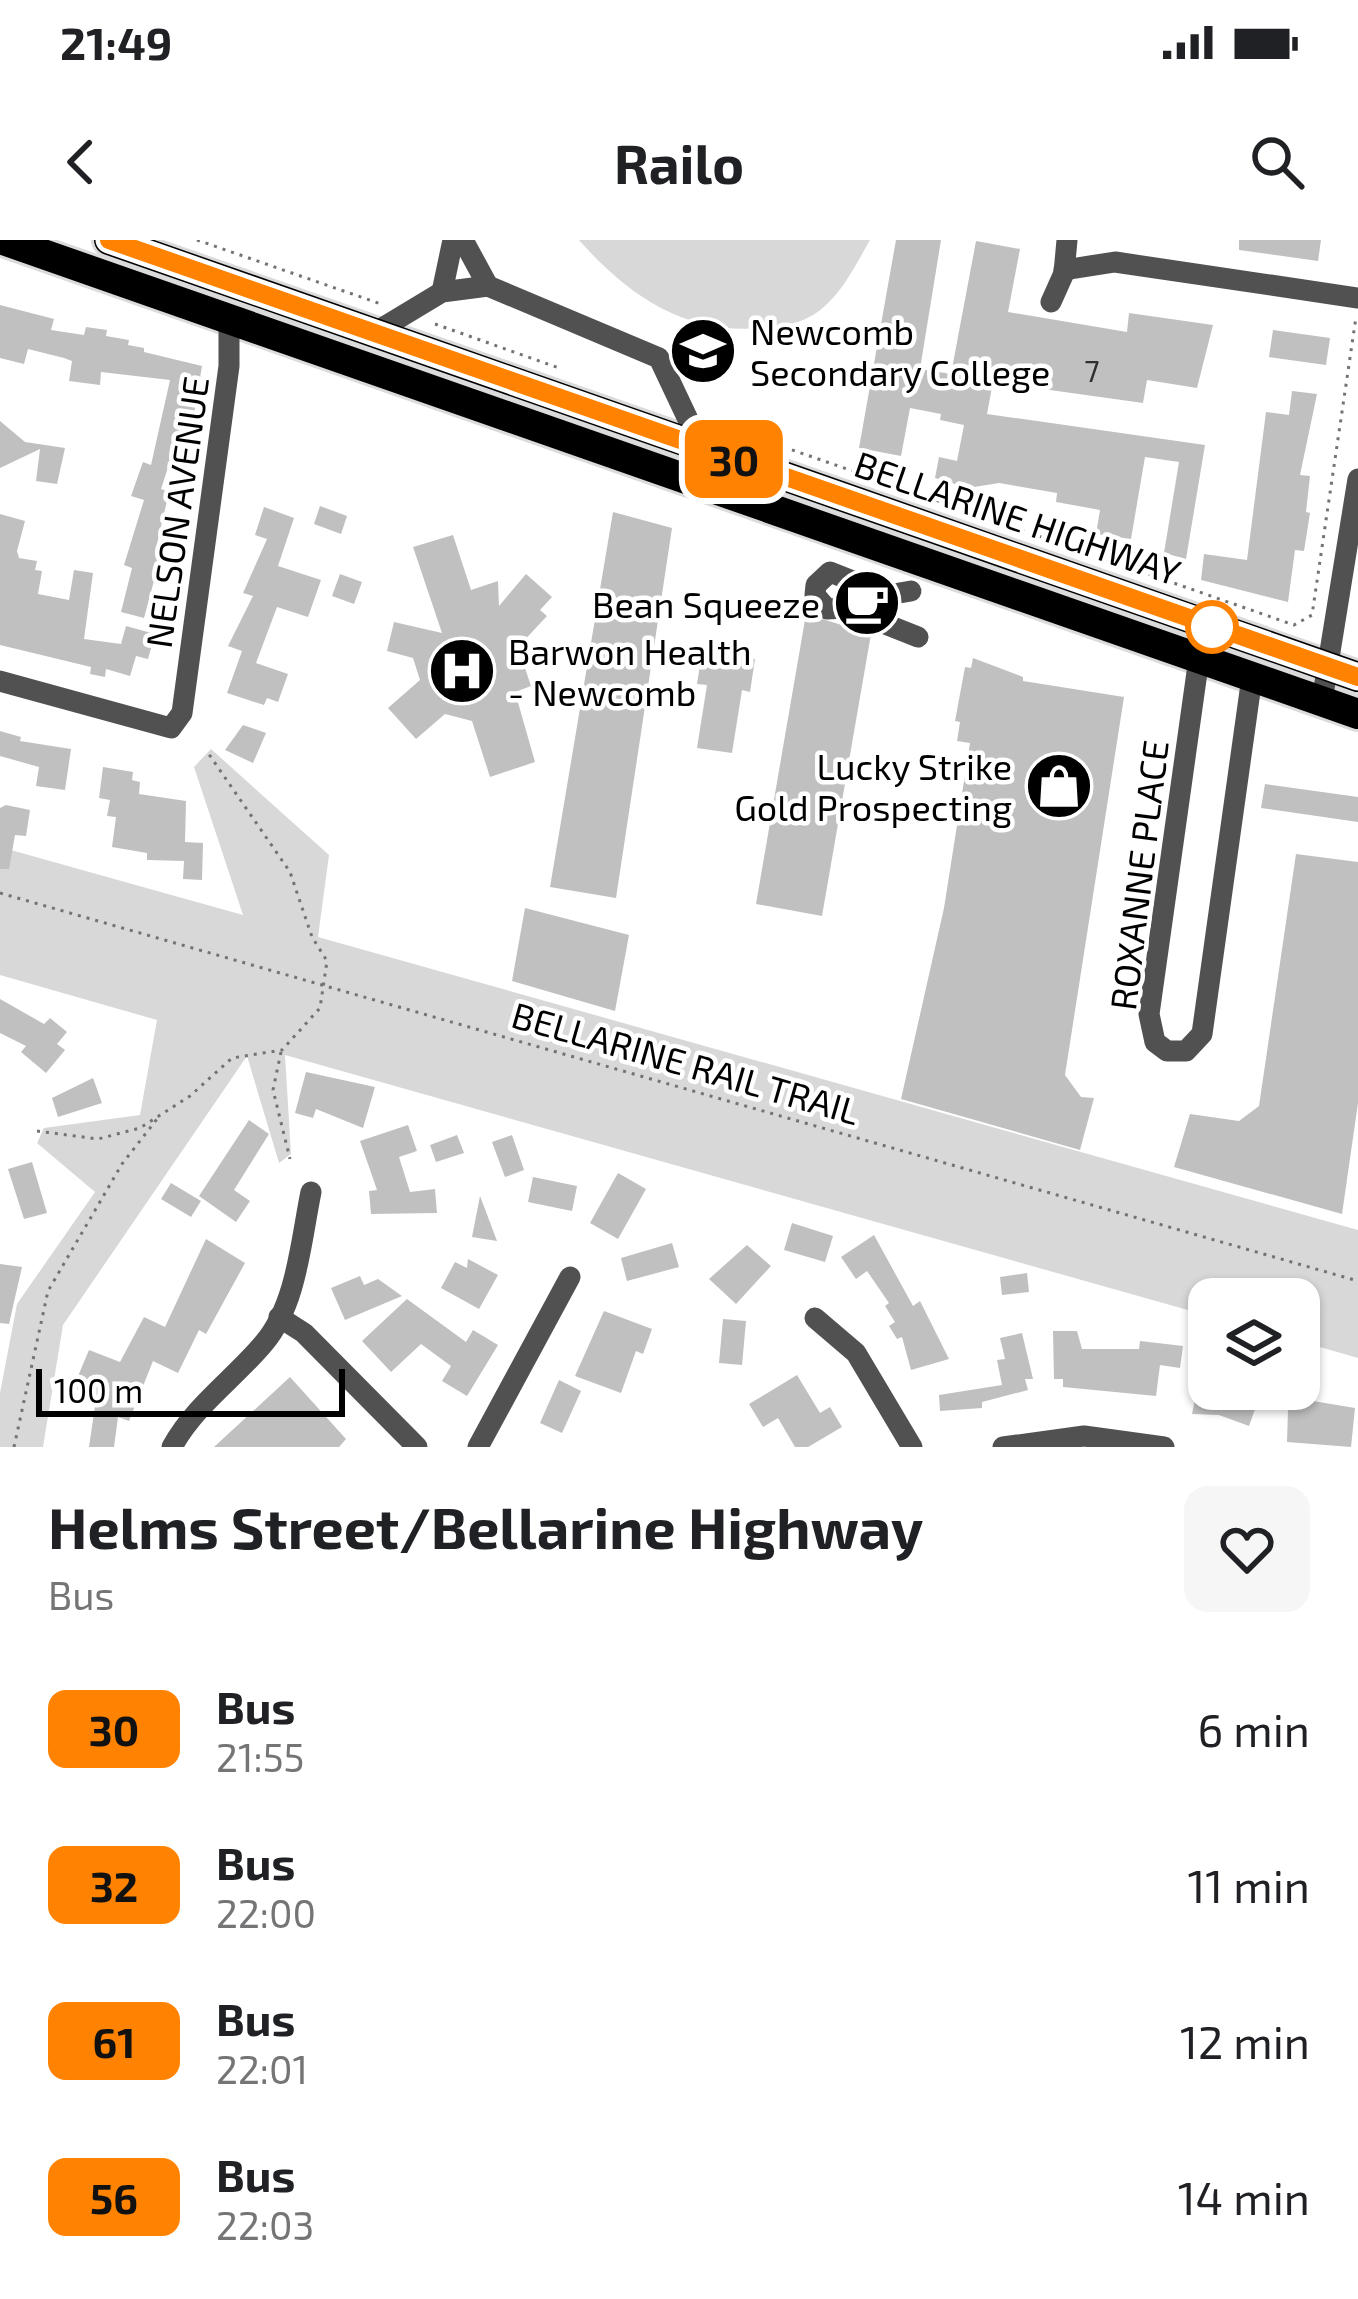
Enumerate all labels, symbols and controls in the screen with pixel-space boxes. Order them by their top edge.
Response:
text: 21:49 [60,15,172,69]
icon: back [48,129,114,195]
icon: search [1244,129,1310,195]
text: Railo [614,130,744,195]
place label: Newcomb Secondary College [750,309,1050,393]
school or university icon: Newcomb Secondary College [668,316,738,386]
house number: 7 [1084,352,1100,388]
street label: NELSON AVENUE [136,374,216,650]
line badge: 30 [680,420,788,498]
text: 30 [709,434,759,484]
street label: BELLARINE HIGHWAY [850,441,1187,593]
cafe icon: Bean Squeeze [832,568,902,638]
place label: Bean Squeeze [592,582,820,625]
unlabelled marker [1187,602,1237,652]
place label: Barwon Health - Newcomb [508,629,752,713]
hospital icon: Barwon Health - Newcomb [427,636,497,706]
street label: ROXANNE PLACE [1100,738,1176,1012]
place label: Lucky Strike Gold Prospecting [734,744,1012,828]
shop icon: Lucky Strike Gold Prospecting [1024,751,1094,821]
street label: BELLARINE RAIL TRAIL [507,992,865,1132]
map controls [1188,1278,1320,1410]
button: layers [1188,1278,1320,1410]
scale bar [36,1363,345,1416]
text: 100 m [54,1370,143,1410]
button: heart [1184,1486,1310,1612]
text: Helms Street/Bellarine Highway [48,1492,923,1560]
text: Bus [48,1571,114,1618]
text: Bus [216,1679,295,1733]
text: 6 min [1197,1702,1310,1756]
text: 30 [89,1704,139,1754]
text: 21:55 [216,1733,304,1780]
text: Bus [216,1835,295,1889]
text: 11 min [1187,1858,1310,1912]
text: 32 [90,1860,138,1910]
text: 22:00 [216,1889,316,1936]
text: Bus [216,1991,295,2045]
text: 12 min [1180,2014,1310,2068]
text: 61 [93,2016,135,2066]
text: 22:01 [216,2045,308,2092]
text: Bus [216,2147,295,2201]
text: 14 min [1178,2170,1310,2224]
text: 56 [90,2172,138,2222]
text: 22:03 [216,2201,314,2248]

